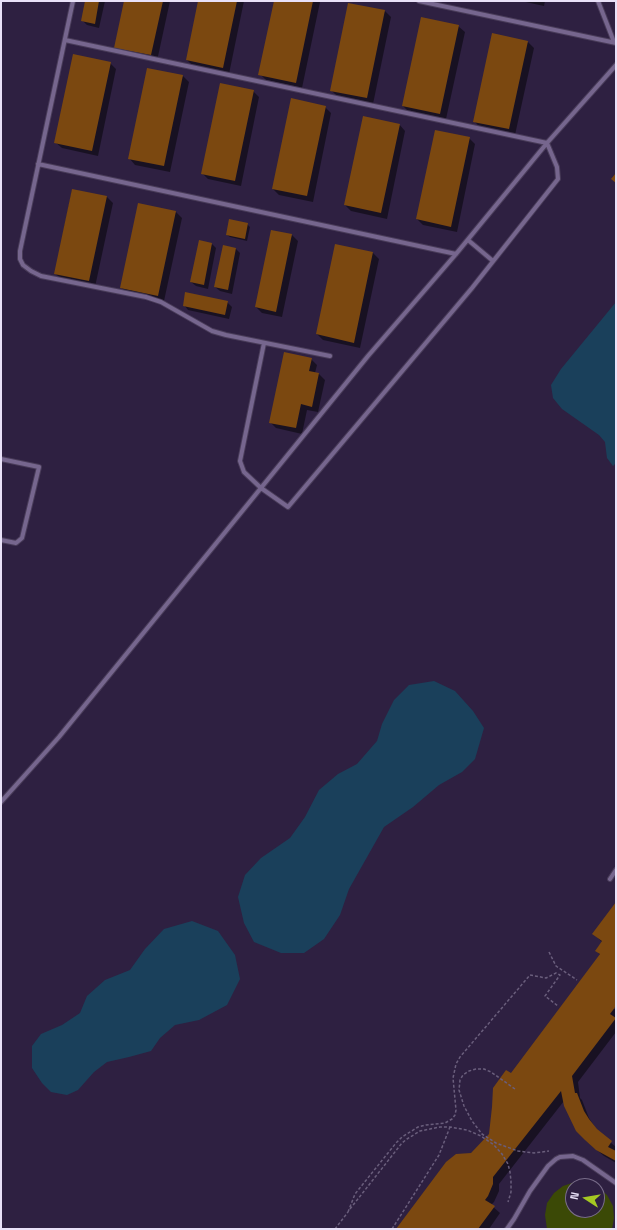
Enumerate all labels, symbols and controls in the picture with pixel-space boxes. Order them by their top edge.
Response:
north arrow [565,1178,605,1218]
text: N [567,1191,582,1201]

